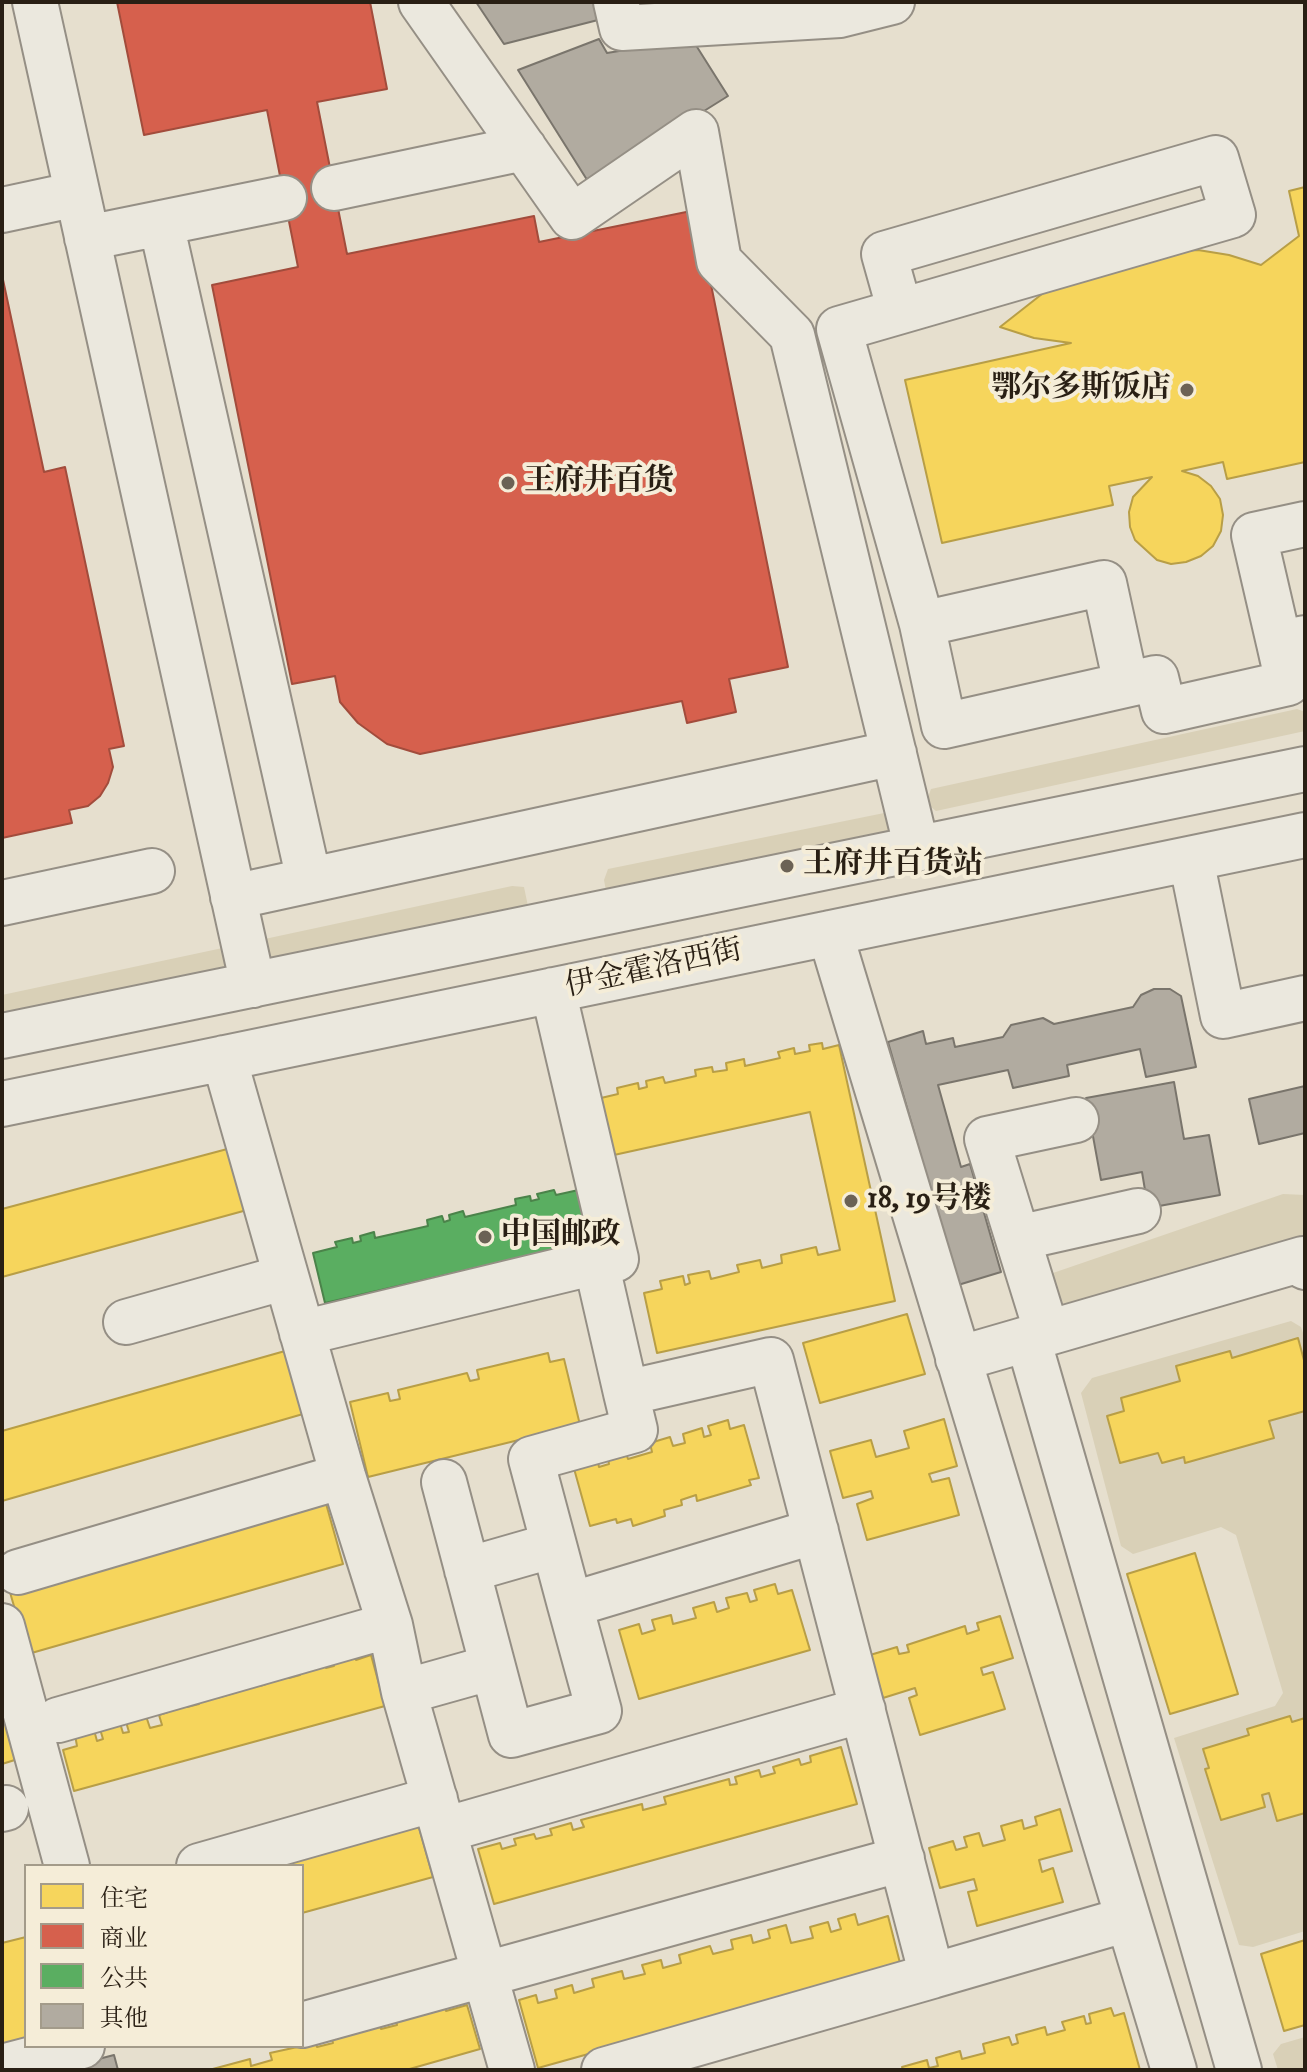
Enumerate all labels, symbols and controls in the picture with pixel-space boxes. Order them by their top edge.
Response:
place label: 鄂尔多斯饭店 [991,372,1171,408]
marker: 鄂尔多斯饭店 [1178,381,1196,399]
place label: 王府井百货 [524,465,674,501]
marker: 王府井百货 [499,474,517,492]
place label: 王府井百货站 [803,848,983,884]
marker: 王府井百货站 [778,857,796,875]
street label: 伊金霍洛西街 [562,934,746,1006]
place label: 18, 19号楼 [867,1183,991,1219]
marker: 18, 19号楼 [842,1192,860,1210]
place label: 中国邮政 [501,1219,621,1255]
marker: 中国邮政 [476,1228,494,1246]
legend [24,1864,304,2048]
text: 住宅 [100,1883,148,1914]
text: 商业 [100,1923,148,1954]
text: 公共 [100,1963,148,1994]
text: 其他 [100,2003,148,2034]

